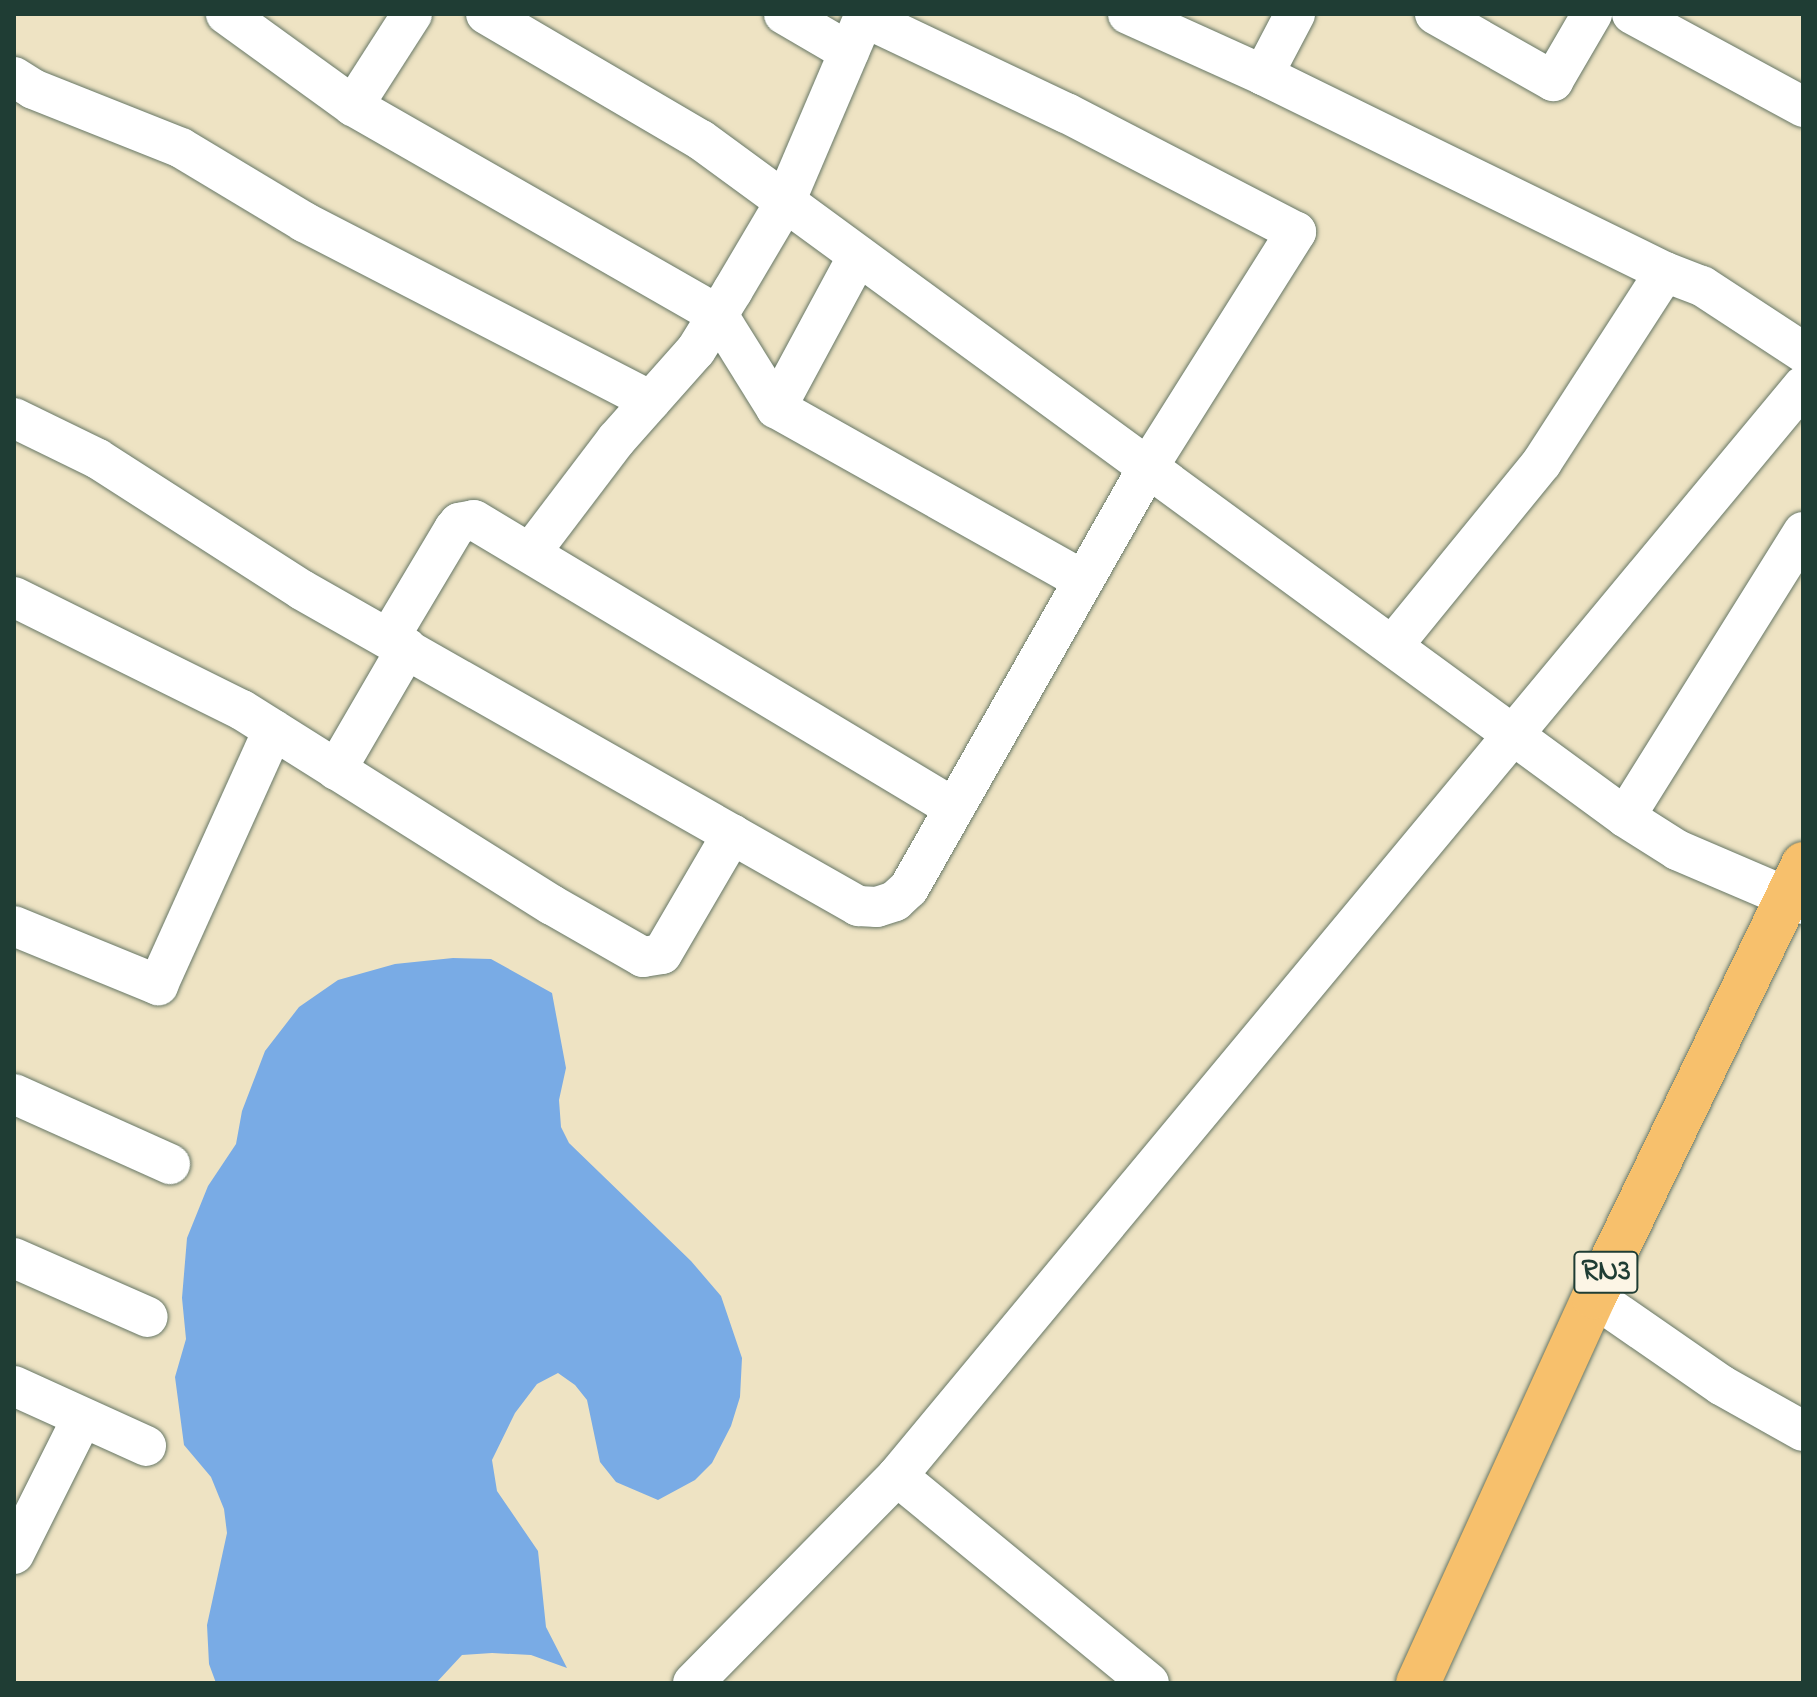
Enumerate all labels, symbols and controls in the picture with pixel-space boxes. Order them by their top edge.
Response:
road number: RN3 [1572,1246,1640,1298]

